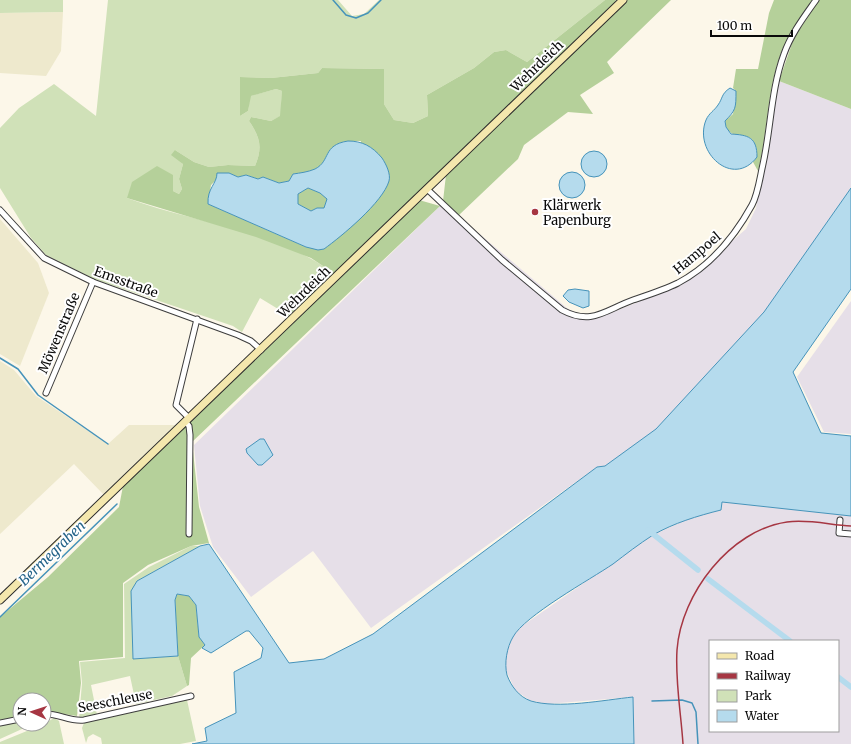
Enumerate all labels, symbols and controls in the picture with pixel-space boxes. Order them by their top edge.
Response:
scale bar [711,12,792,38]
text: 100 m [717,18,752,33]
street label: Wehrdeich [506,36,567,96]
place label: Klärwerk Papenburg [543,197,611,229]
marker: Klärwerk Papenburg [530,207,540,217]
street label: Hampoel [670,228,724,278]
street label: Wehrdeich [273,262,334,322]
street label: Emsstraße [92,263,161,302]
street label: Möwenstraße [34,290,84,376]
water label: Bermegraben [15,517,89,589]
legend [709,640,839,732]
text: Road [745,648,774,663]
text: Railway [745,668,791,683]
street label: Seeschleuse [76,685,154,717]
text: Park [745,688,772,703]
north arrow [12,692,52,732]
text: N [15,706,29,716]
text: Water [744,708,780,723]

